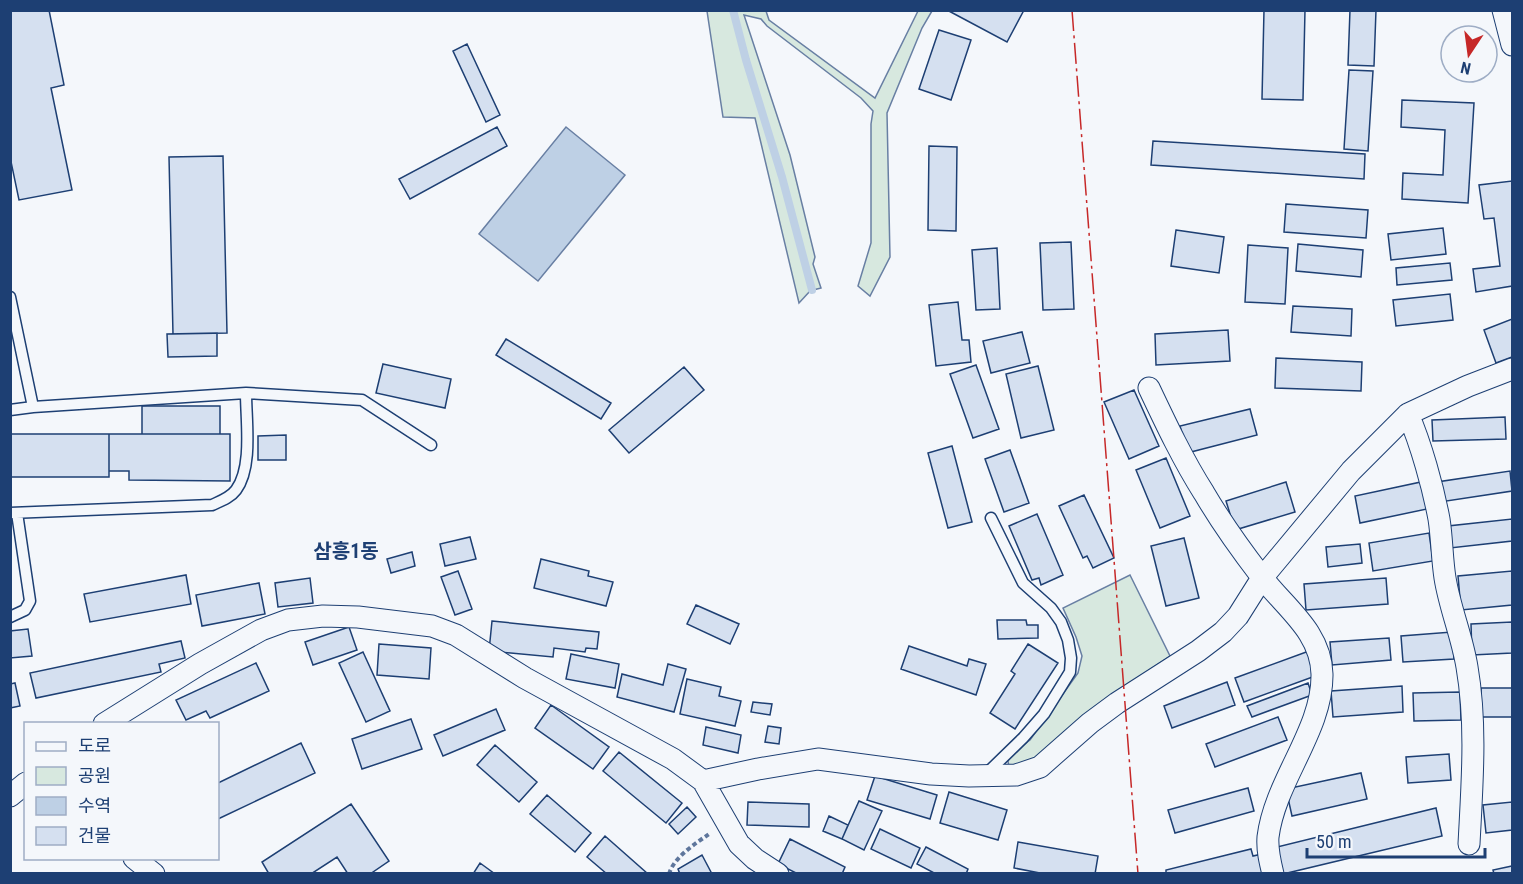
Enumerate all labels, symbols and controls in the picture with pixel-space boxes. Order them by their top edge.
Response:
north arrow [1439,24,1499,84]
text: N [1459,58,1473,78]
district label: 삼흥1동 [313,539,379,563]
legend [24,722,219,860]
text: 도로 [78,735,111,756]
text: 공원 [78,765,111,786]
text: 수역 [78,795,111,816]
scale bar [1307,821,1486,859]
text: 건물 [78,825,111,846]
text: 50 m [1316,831,1351,852]

